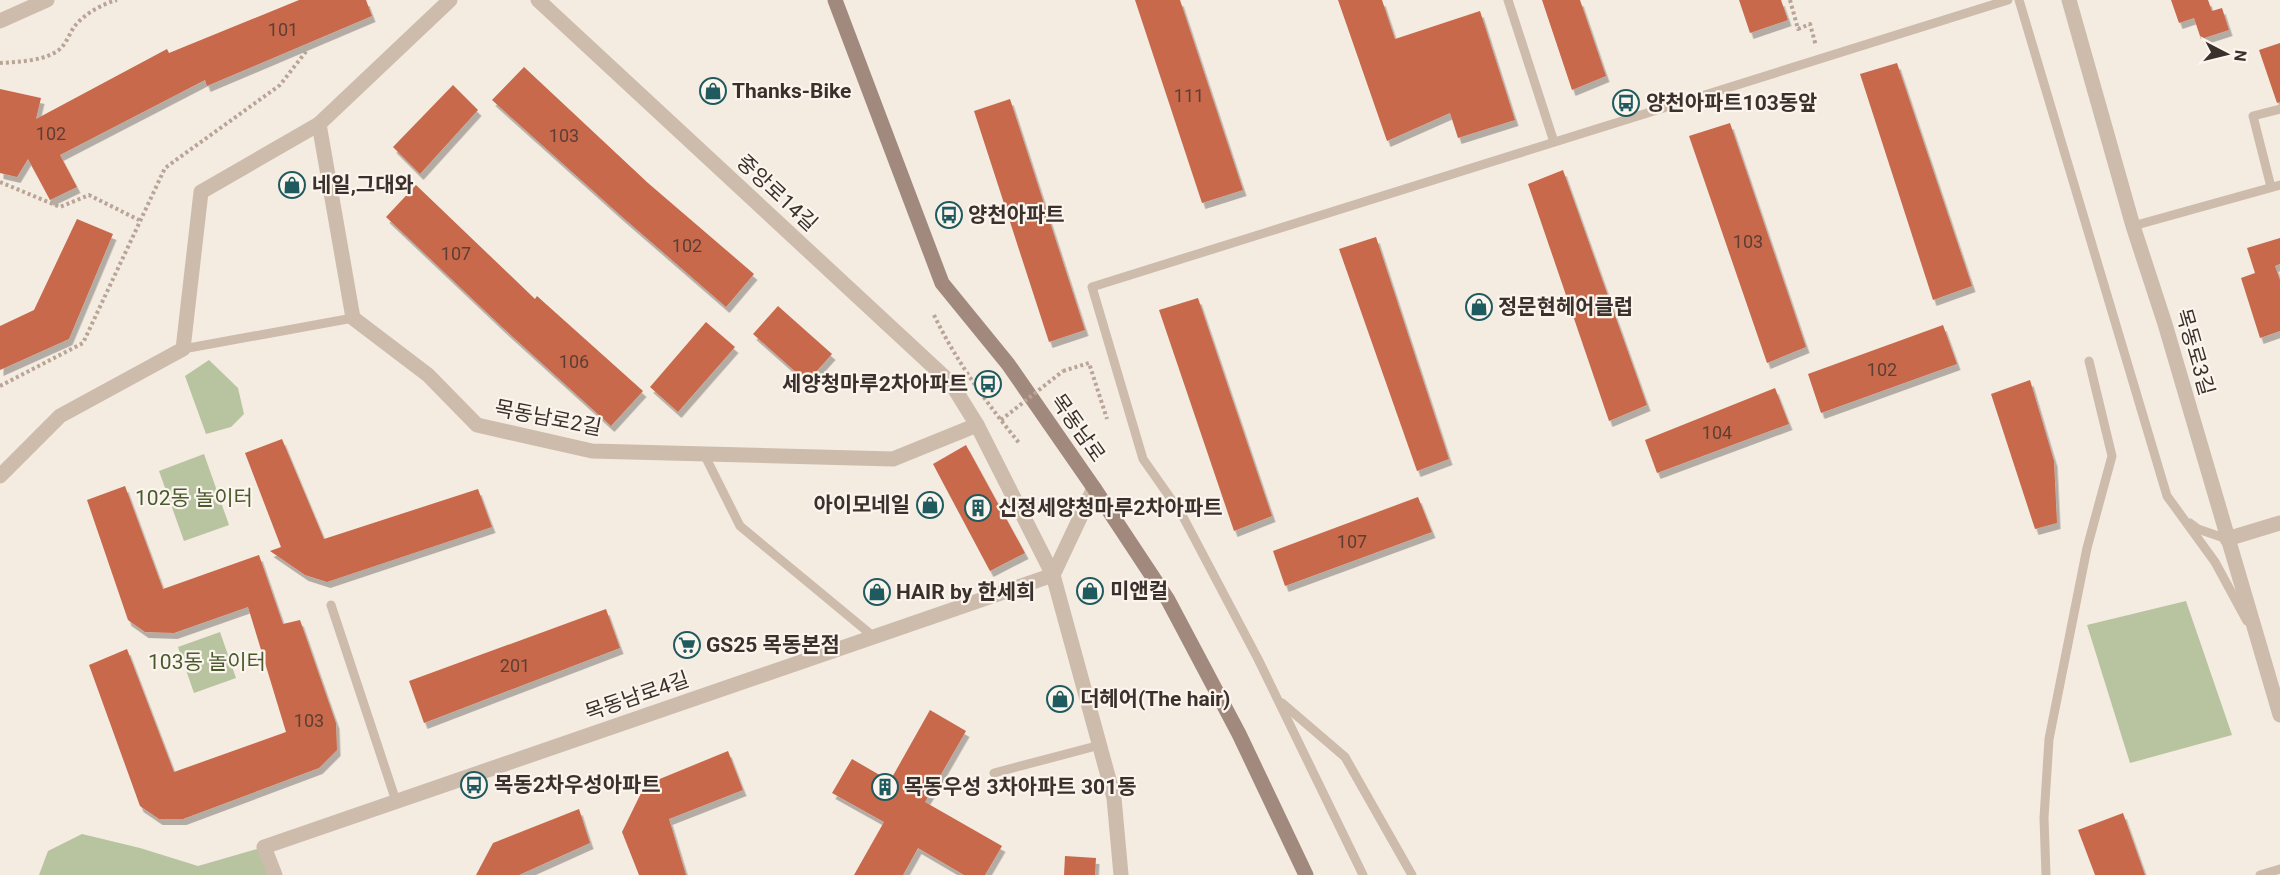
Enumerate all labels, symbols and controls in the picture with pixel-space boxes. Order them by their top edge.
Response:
house number: 101 [268,19,298,40]
north arrow [2196,24,2256,84]
text: N [2230,49,2251,63]
shop icon: Thanks-Bike [698,76,728,106]
place label: Thanks-Bike [732,79,851,103]
house number: 111 [1174,85,1204,106]
bus stop icon: 양천아파트103동앞 [1611,88,1641,118]
place label: 양천아파트103동앞 [1646,91,1817,115]
house number: 102 [36,123,66,144]
house number: 103 [549,125,579,146]
street label: 중앙로14길 [732,150,822,236]
shop icon: 네일,그대와 [277,170,307,200]
place label: 네일,그대와 [312,173,414,197]
bus stop icon: 양천아파트 [934,200,964,230]
place label: 양천아파트 [968,203,1065,227]
house number: 103 [1733,231,1763,252]
house number: 102 [672,235,702,256]
house number: 107 [441,243,471,264]
shop icon: 정문현헤어클럽 [1464,292,1494,322]
place label: 정문현헤어클럽 [1498,295,1633,319]
street label: 목동로3길 [2171,306,2219,398]
house number: 106 [559,351,589,372]
house number: 102 [1867,359,1897,380]
bus stop icon: 세양청마루2차아파트 [973,369,1003,399]
place label: 세양청마루2차아파트 [782,372,968,396]
street label: 목동남로 [1046,389,1110,467]
street label: 목동남로2길 [493,396,603,440]
house number: 104 [1702,422,1732,443]
park label: 102동 놀이터 [135,486,253,510]
shop icon: 아이모네일 [915,490,945,520]
place label: 아이모네일 [813,493,910,517]
building icon: 신정세양청마루2차아파트 [963,493,993,523]
place label: 신정세양청마루2차아파트 [998,496,1223,520]
house number: 107 [1337,531,1367,552]
shop icon: 미앤컬 [1075,576,1105,606]
shop icon: HAIR by 한세희 [862,577,892,607]
place label: 미앤컬 [1110,579,1168,603]
place label: HAIR by 한세희 [896,580,1035,604]
supermarket icon: GS25 목동본점 [672,630,702,660]
place label: GS25 목동본점 [706,633,840,657]
park label: 103동 놀이터 [148,650,266,674]
house number: 201 [500,655,530,676]
street label: 목동남로4길 [582,667,692,725]
shop icon: 더헤어(The hair) [1045,684,1075,714]
place label: 더헤어(The hair) [1080,687,1230,711]
house number: 103 [294,710,324,731]
bus stop icon: 목동2차우성아파트 [459,770,489,800]
building icon: 목동우성 3차아파트 301동 [870,772,900,802]
place label: 목동2차우성아파트 [494,773,661,797]
place label: 목동우성 3차아파트 301동 [904,775,1137,799]

